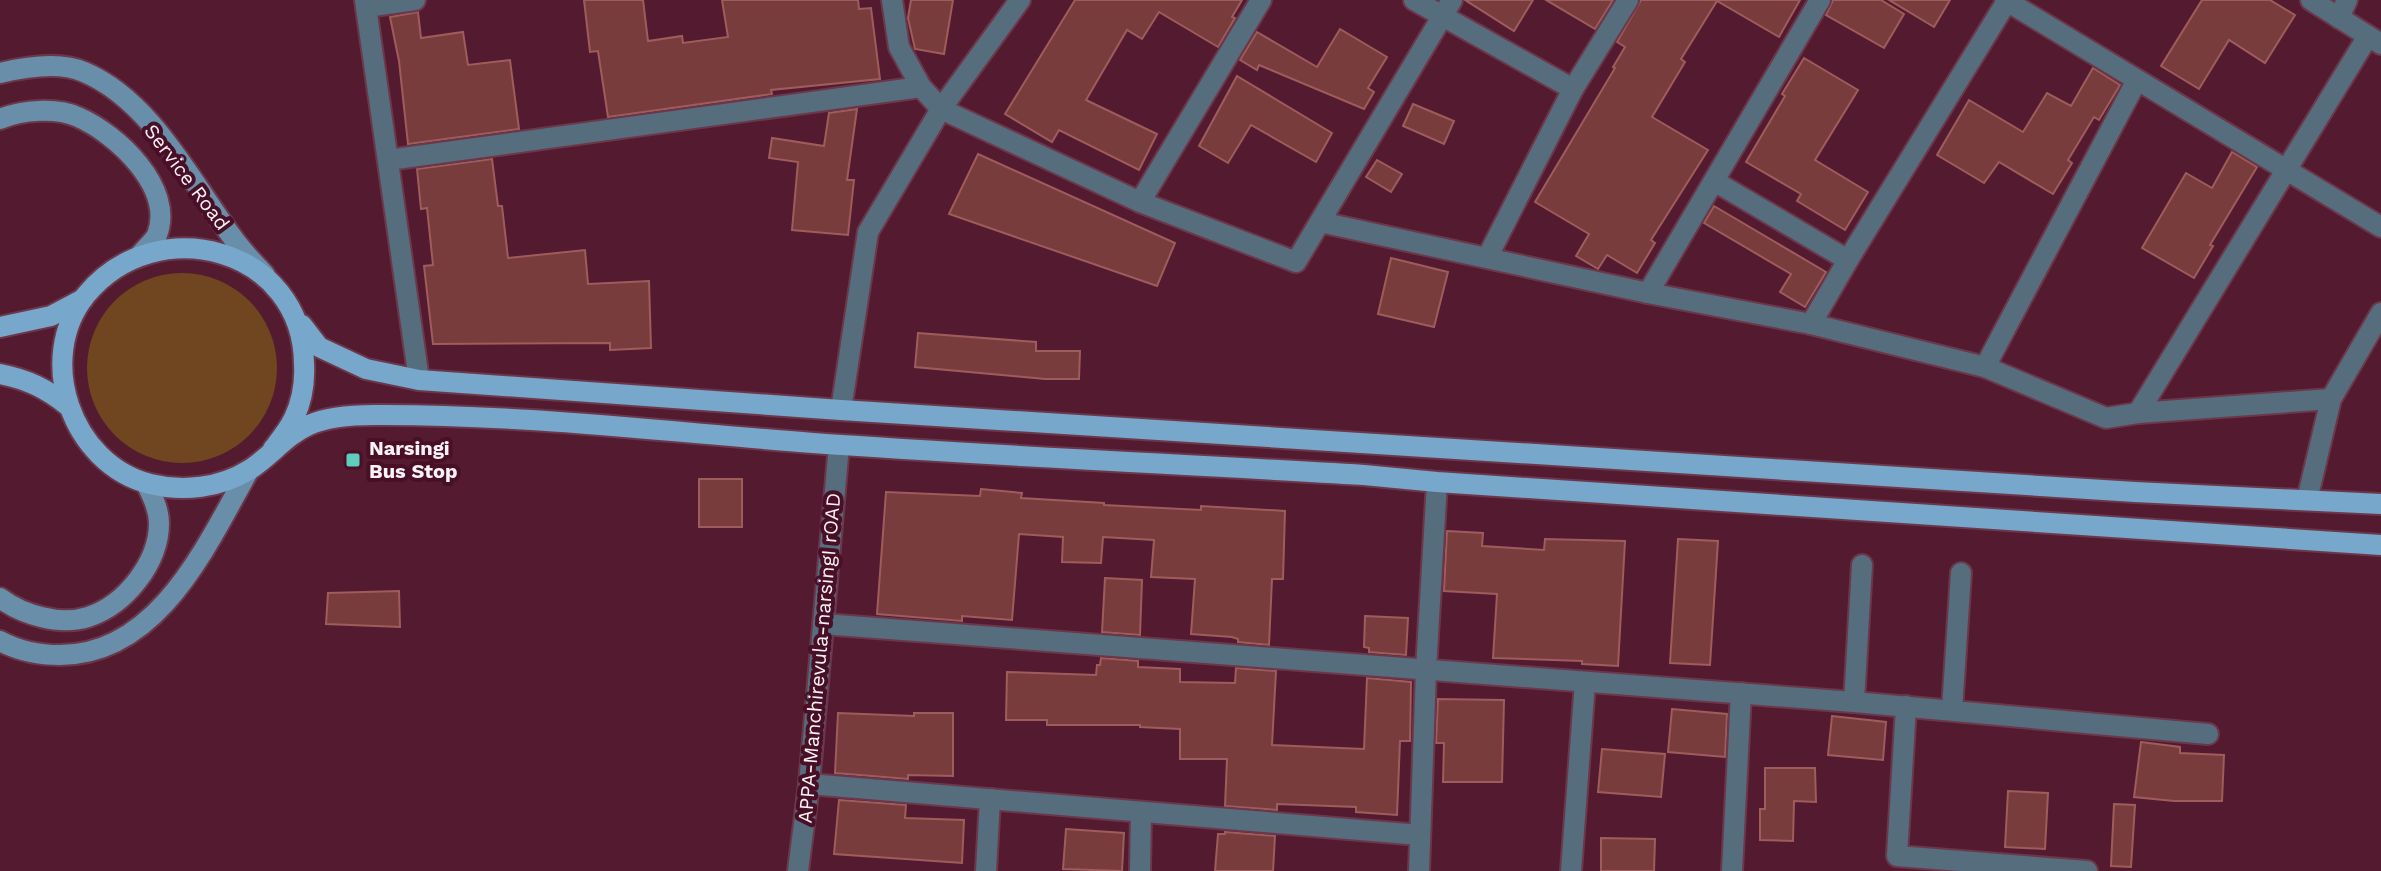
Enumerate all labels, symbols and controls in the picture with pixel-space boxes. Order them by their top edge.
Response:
street label: Service Road [139,119,235,235]
place label: Narsingi Bus Stop [369,436,458,483]
marker: Narsingi Bus Stop [344,451,362,469]
street label: APPA-Manchirevula-narsingI rOAD [793,492,845,824]

